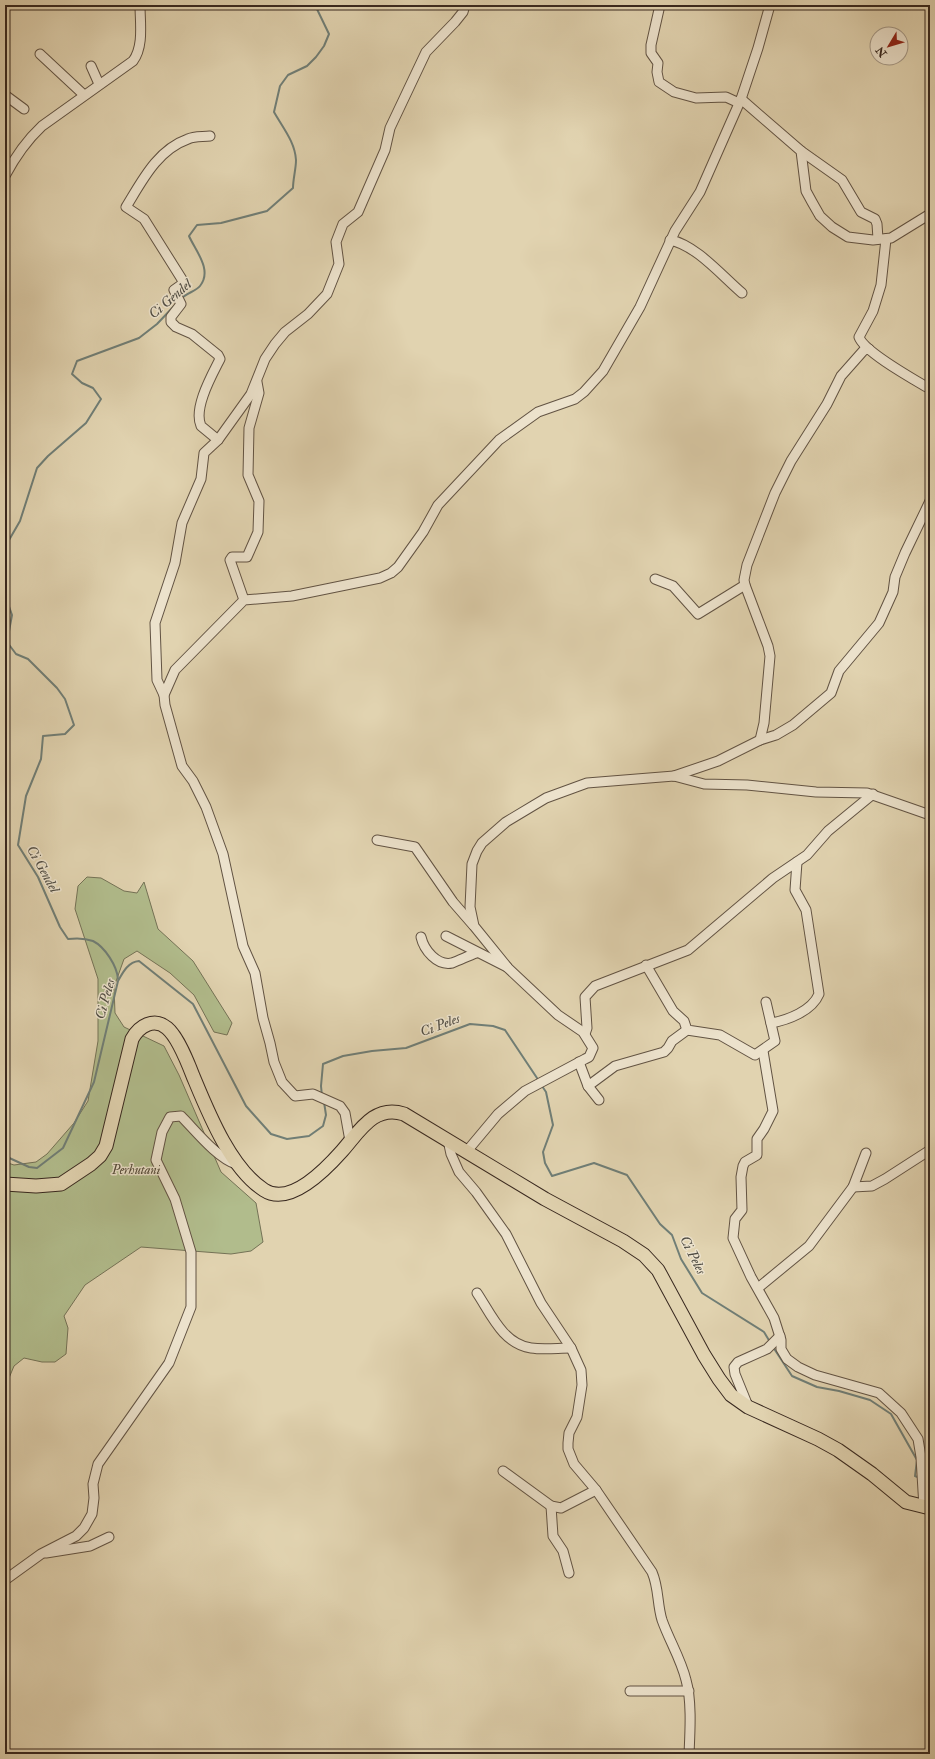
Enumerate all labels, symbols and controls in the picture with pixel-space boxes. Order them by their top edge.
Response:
north arrow [869,26,909,66]
text: N [873,43,890,61]
water label: Ci Gendel [145,275,196,322]
water label: Ci Gendel [23,842,64,897]
water label: Ci Peles [91,976,119,1021]
water label: Ci Peles [418,1009,463,1040]
park label: Perhutani [111,1162,161,1178]
water label: Ci Peles [676,1233,710,1278]

